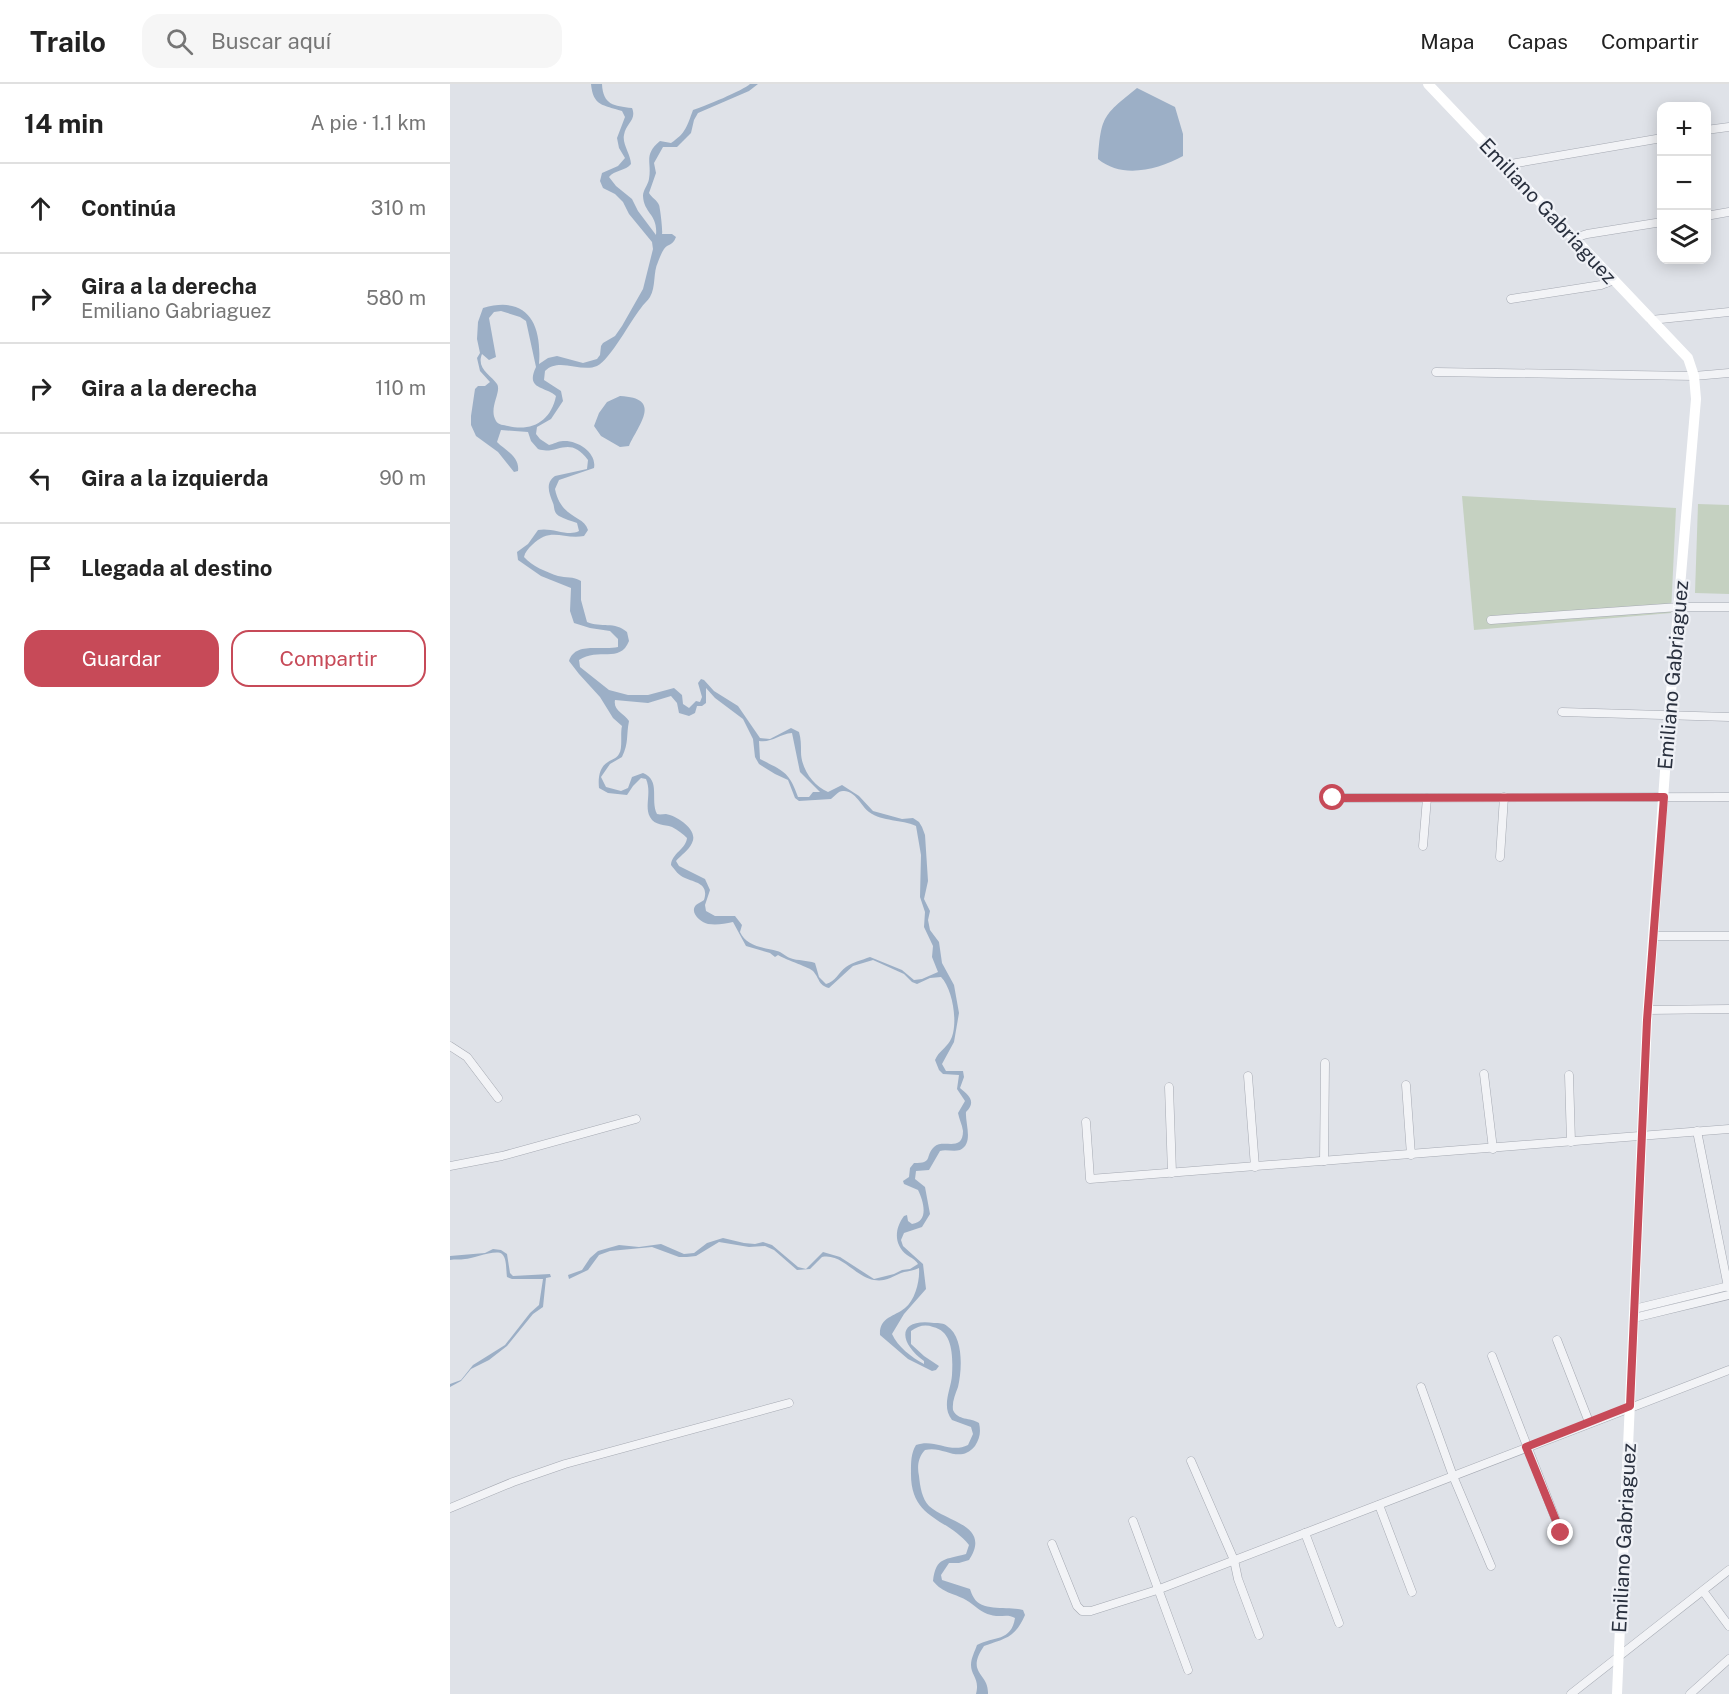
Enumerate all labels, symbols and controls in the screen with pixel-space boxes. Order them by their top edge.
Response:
search box [142,14,562,68]
text: Trailo [30,25,106,58]
icon: search [163,25,196,58]
text: Buscar aquí [211,28,331,54]
text: Mapa [1420,29,1474,54]
text: Capas [1507,29,1568,54]
text: Compartir [1601,29,1699,54]
map controls [1657,102,1711,264]
button: + [1657,102,1711,156]
text: 14 min [24,108,104,139]
text: A pie · 1.1 km [311,111,426,135]
street label: Emiliano Gabriaguez [1474,133,1622,289]
button: − [1657,156,1711,210]
icon: ahead [24,192,57,225]
text: Continúa [81,195,176,221]
text: 310 m [371,196,426,220]
button: layers [1657,210,1711,264]
text: Gira a la derecha [81,273,257,299]
icon: right [24,282,57,315]
text: 580 m [366,286,426,310]
text: Emiliano Gabriaguez [81,299,271,323]
icon: right [24,372,57,405]
text: Gira a la derecha [81,375,257,401]
text: 110 m [375,376,426,400]
icon: left [24,462,57,495]
text: Gira a la izquierda [81,465,268,491]
text: 90 m [379,466,426,490]
icon: arrive [24,552,57,585]
text: Llegada al destino [81,555,272,581]
street label: Emiliano Gabriaguez [1653,579,1693,771]
button: Guardar [24,630,219,687]
button: Compartir [231,630,426,687]
route start [1319,784,1345,810]
street label: Emiliano Gabriaguez [1607,1442,1641,1634]
route end [1547,1519,1573,1545]

